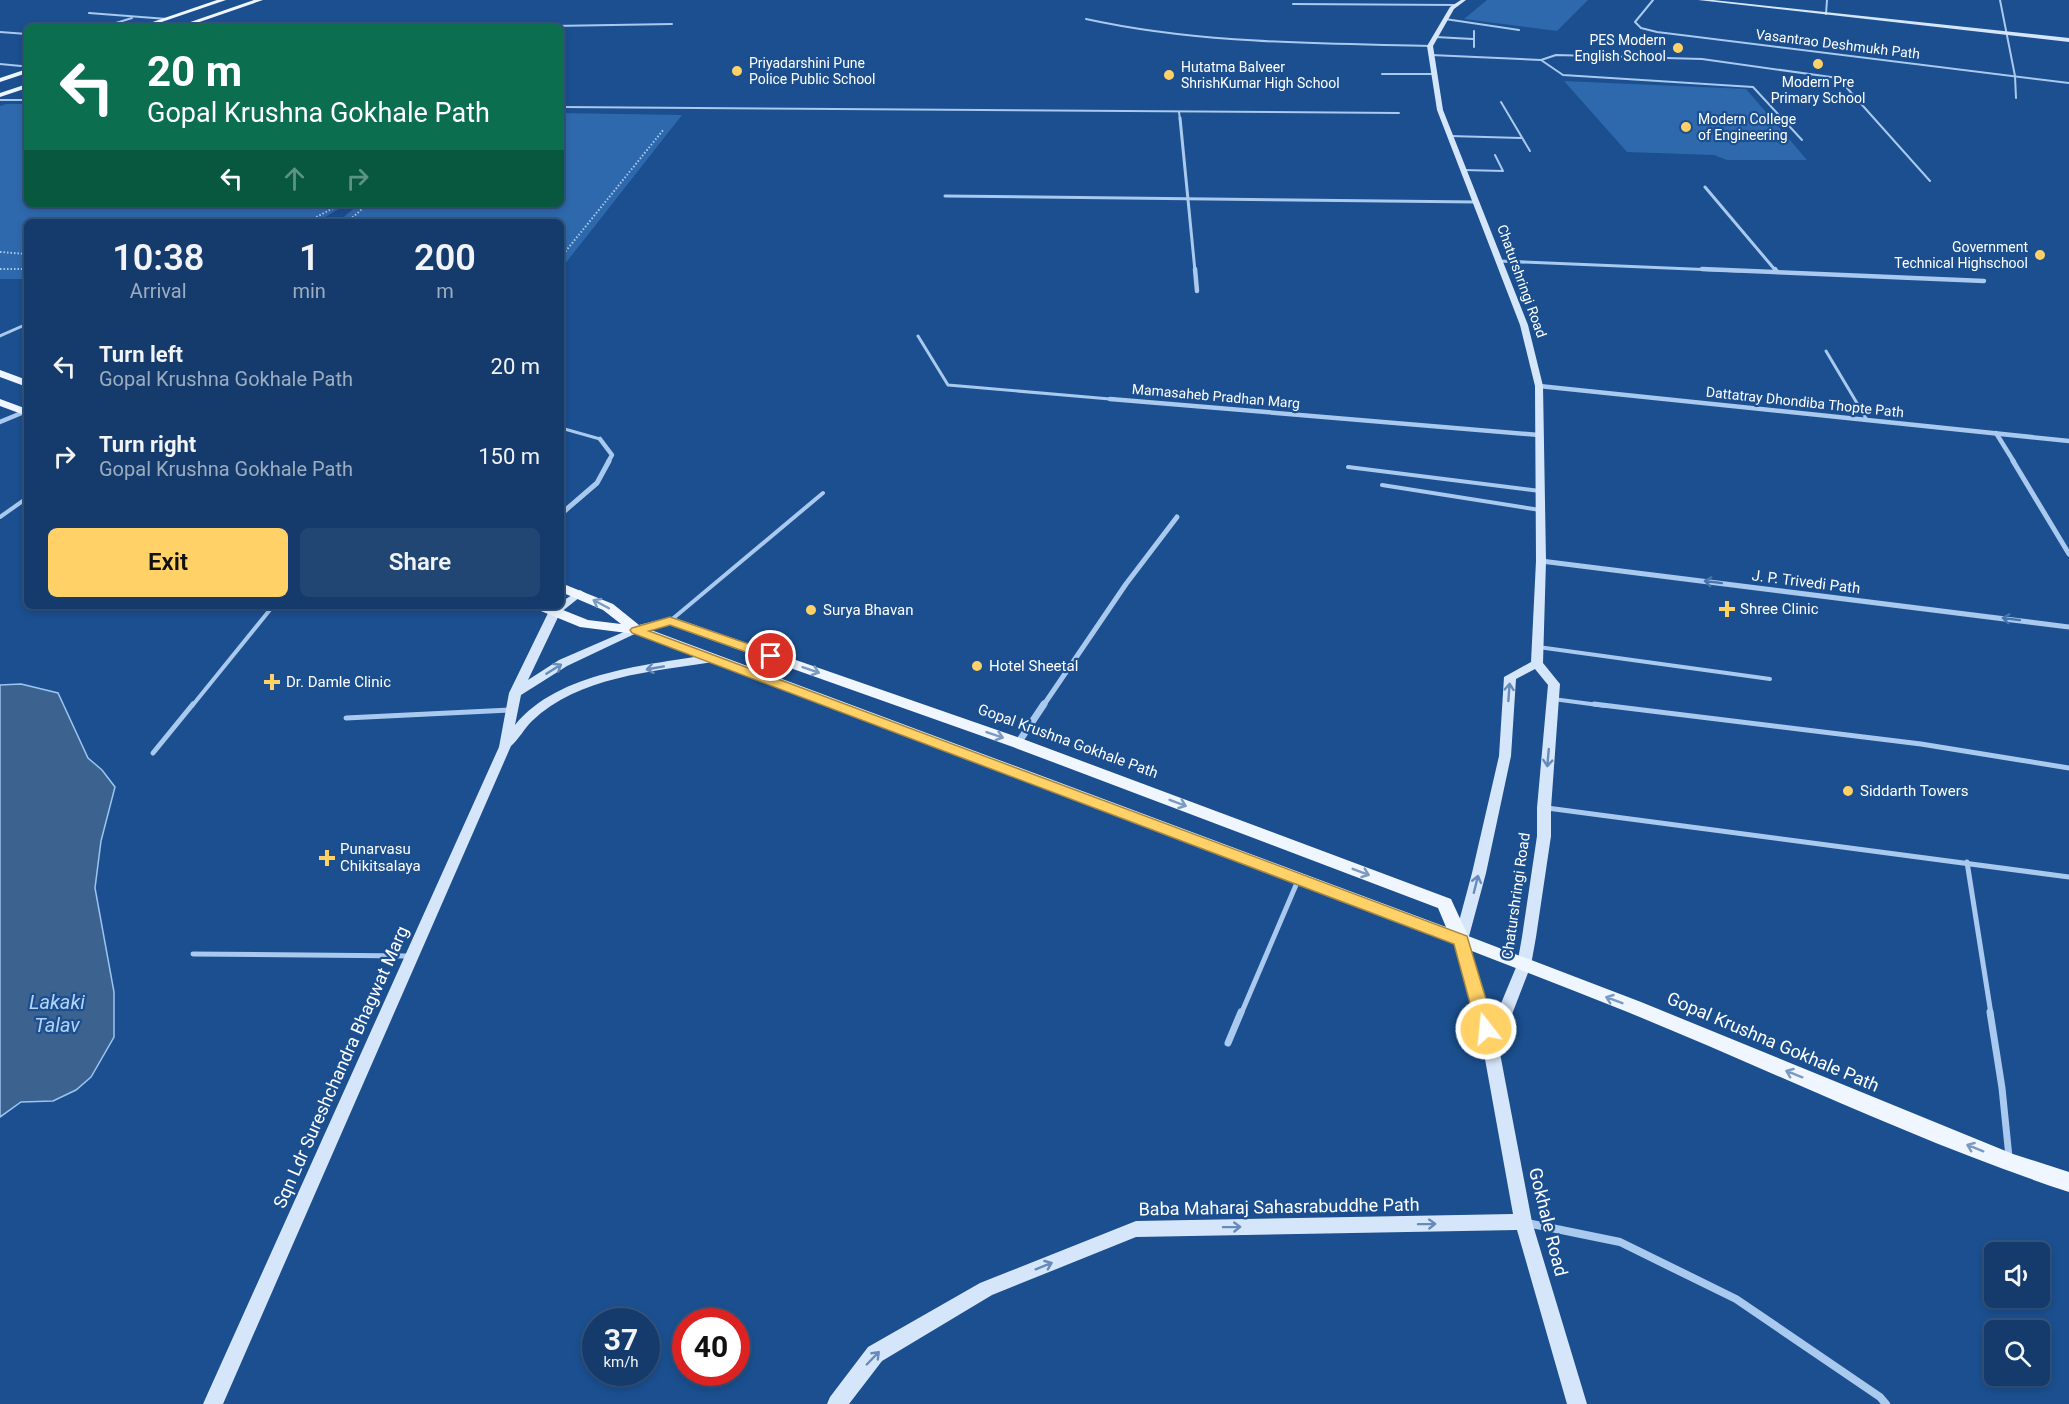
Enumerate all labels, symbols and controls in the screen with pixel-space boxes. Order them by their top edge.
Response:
street label: Vasantrao Deshmukh Path [1755,26,1921,62]
place label: PES Modern English School [1575,32,1666,64]
marker: PES Modern English School [1671,41,1685,55]
text: 20 m [147,47,242,96]
icon: left [48,48,126,126]
place label: Priyadarshini Pune Police Public School [749,55,876,87]
marker: Modern Pre Primary School [1811,57,1825,71]
place label: Hutatma Balveer ShrishKumar High School [1181,59,1340,91]
marker: Priyadarshini Pune Police Public School [730,64,744,78]
marker: Hutatma Balveer ShrishKumar High School [1162,68,1176,82]
place label: Modern Pre Primary School [1771,74,1865,106]
text: Gopal Krushna Gokhale Path [147,97,490,129]
place label: Modern College of Engineering [1698,111,1796,143]
marker: Modern College of Engineering [1679,120,1693,134]
icon: left [215,162,248,195]
icon: ahead [278,162,311,195]
icon: right [341,162,374,195]
street label: Chaturshringi Road [1494,222,1550,340]
text: 10:38 [112,237,204,279]
text: 1 [299,237,319,279]
text: 200 [414,237,476,279]
place label: Government Technical Highschool [1894,239,2028,271]
marker: Government Technical Highschool [2033,248,2047,262]
text: Arrival [130,279,187,303]
text: min [292,279,326,303]
text: m [436,279,454,303]
text: Turn left [99,342,183,367]
icon: left [48,350,81,383]
text: 20 m [491,354,540,379]
text: Gopal Krushna Gokhale Path [99,367,353,391]
street label: Mamasaheb Pradhan Marg [1131,381,1301,411]
street label: Dattatray Dhondiba Thopte Path [1705,384,1905,420]
text: Turn right [99,432,196,457]
icon: right [48,440,81,473]
text: 150 m [478,444,540,469]
text: Gopal Krushna Gokhale Path [99,457,353,481]
button: Exit [48,528,288,597]
button: Share [300,528,540,597]
street label: J. P. Trivedi Path [1751,566,1861,598]
one-way arrow [1704,576,1724,587]
one-way arrow [593,598,611,609]
marker: Shree Clinic [1718,600,1736,618]
place label: Shree Clinic [1740,600,1819,618]
place label: Surya Bhavan [823,601,914,619]
marker: Surya Bhavan [804,603,818,617]
one-way arrow [2002,614,2021,625]
pin [745,630,796,681]
icon: arrive [754,639,787,672]
place label: Hotel Sheetal [989,657,1078,675]
marker: Hotel Sheetal [970,659,984,673]
one-way arrow [545,662,562,674]
one-way arrow [646,663,666,674]
one-way arrow [802,666,820,677]
marker: Dr. Damle Clinic [263,673,281,691]
place label: Dr. Damle Clinic [286,673,391,691]
one-way arrow [1504,683,1515,703]
street label: Gopal Krushna Gokhale Path [975,700,1161,782]
one-way arrow [986,730,1004,741]
one-way arrow [1542,747,1553,767]
place label: Siddarth Towers [1860,782,1969,800]
marker: Siddarth Towers [1841,784,1855,798]
one-way arrow [1168,798,1187,809]
street label: Chaturshringi Road [1498,832,1534,960]
place label: Punarvasu Chikitsalaya [340,840,421,875]
marker: Punarvasu Chikitsalaya [318,849,336,867]
one-way arrow [1351,867,1369,878]
one-way arrow [1471,875,1482,894]
street label: Sqn Ldr Sureshchandra Bhagwat Marg [269,923,412,1211]
street label: Gopal Krushna Gokhale Path [1664,987,1883,1096]
water label: Lakaki Talav [29,990,85,1037]
one-way arrow [1605,993,1624,1004]
position arrow [1454,997,1518,1061]
one-way arrow [1785,1068,1804,1079]
one-way arrow [1966,1142,1984,1153]
street label: Gokhale Road [1525,1165,1572,1278]
street label: Baba Maharaj Sahasrabuddhe Path [1138,1194,1420,1219]
one-way arrow [1416,1218,1436,1230]
one-way arrow [1221,1222,1241,1233]
map controls [1984,1242,2050,1386]
button: sound [1984,1242,2050,1308]
one-way arrow [1034,1260,1053,1271]
speed limit sign: 40 [672,1308,750,1386]
button: search [1984,1320,2050,1386]
text: 37 [604,1322,638,1357]
one-way arrow [866,1351,881,1366]
text: km/h [603,1353,639,1371]

